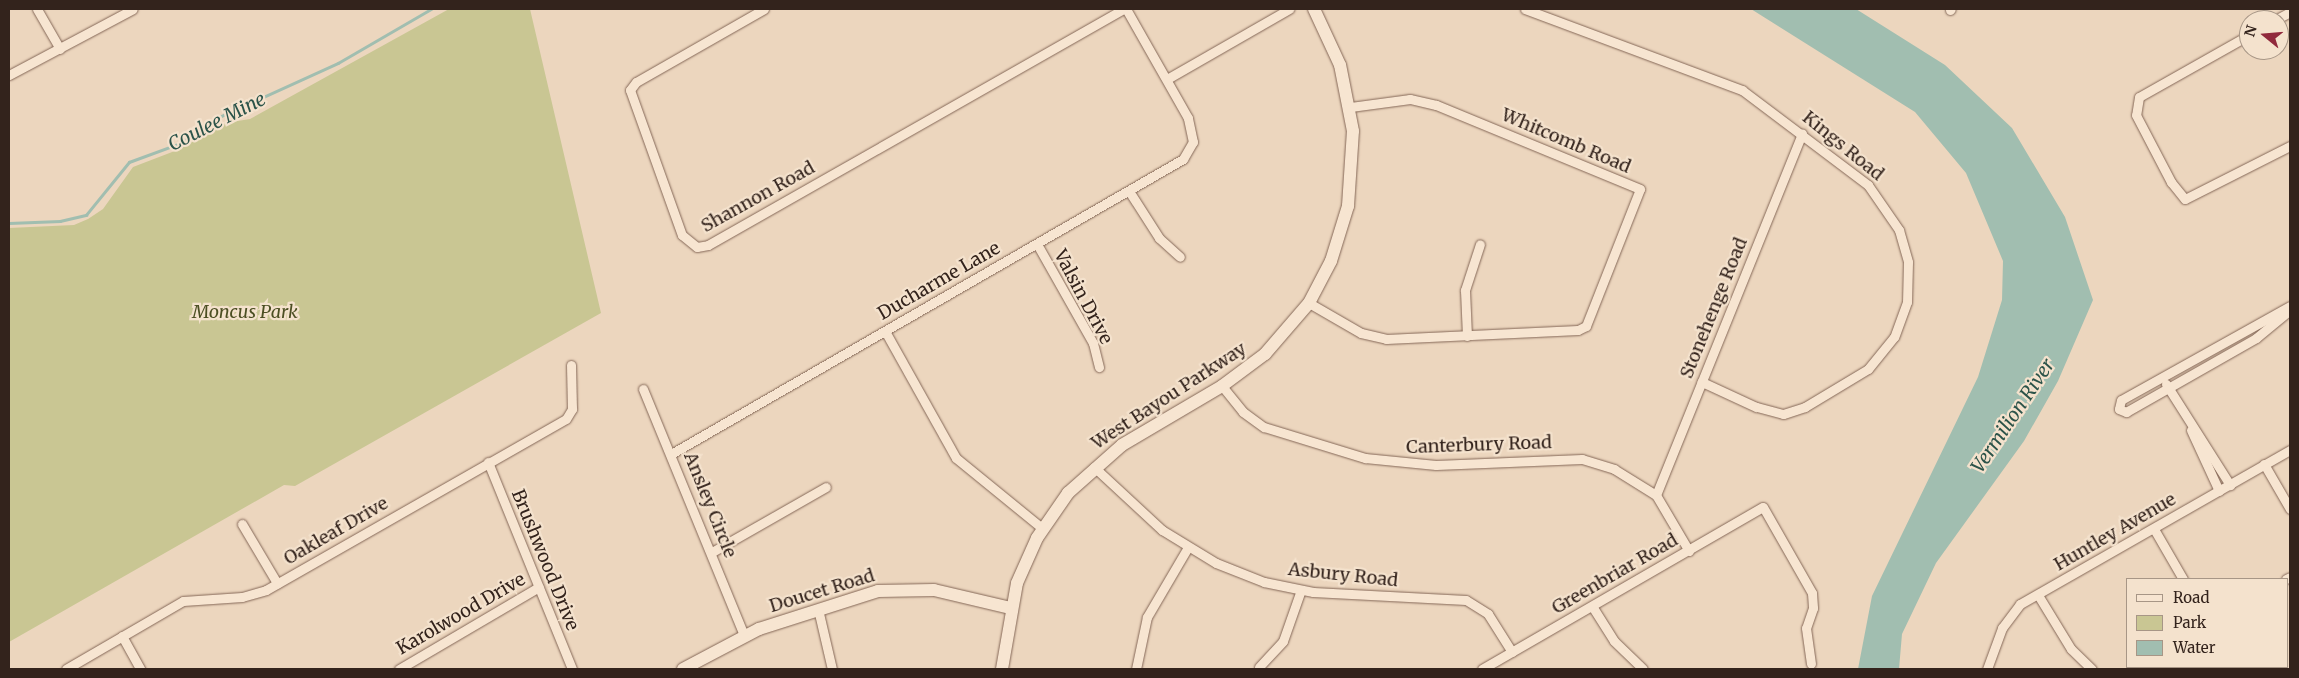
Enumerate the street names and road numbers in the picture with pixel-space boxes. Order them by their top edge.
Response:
street label: Whitcomb Road [1498,104,1634,178]
street label: Kings Road [1798,107,1888,185]
street label: Shannon Road [698,157,818,237]
street label: Stonehenge Road [1676,234,1752,382]
street label: Ducharme Lane [874,237,1004,325]
street label: Valsin Drive [1049,246,1117,348]
street label: West Bayou Parkway [1088,338,1250,454]
street label: Canterbury Road [1406,432,1552,458]
street label: Ansley Circle [679,449,741,561]
street label: Brushwood Drive [507,486,583,634]
street label: Huntley Avenue [2050,488,2180,576]
street label: Oakleaf Drive [280,493,392,569]
street label: Greenbriar Road [1548,529,1682,619]
street label: Asbury Road [1287,558,1399,592]
street label: Doucet Road [767,565,877,617]
street label: Karolwood Drive [393,568,529,660]

